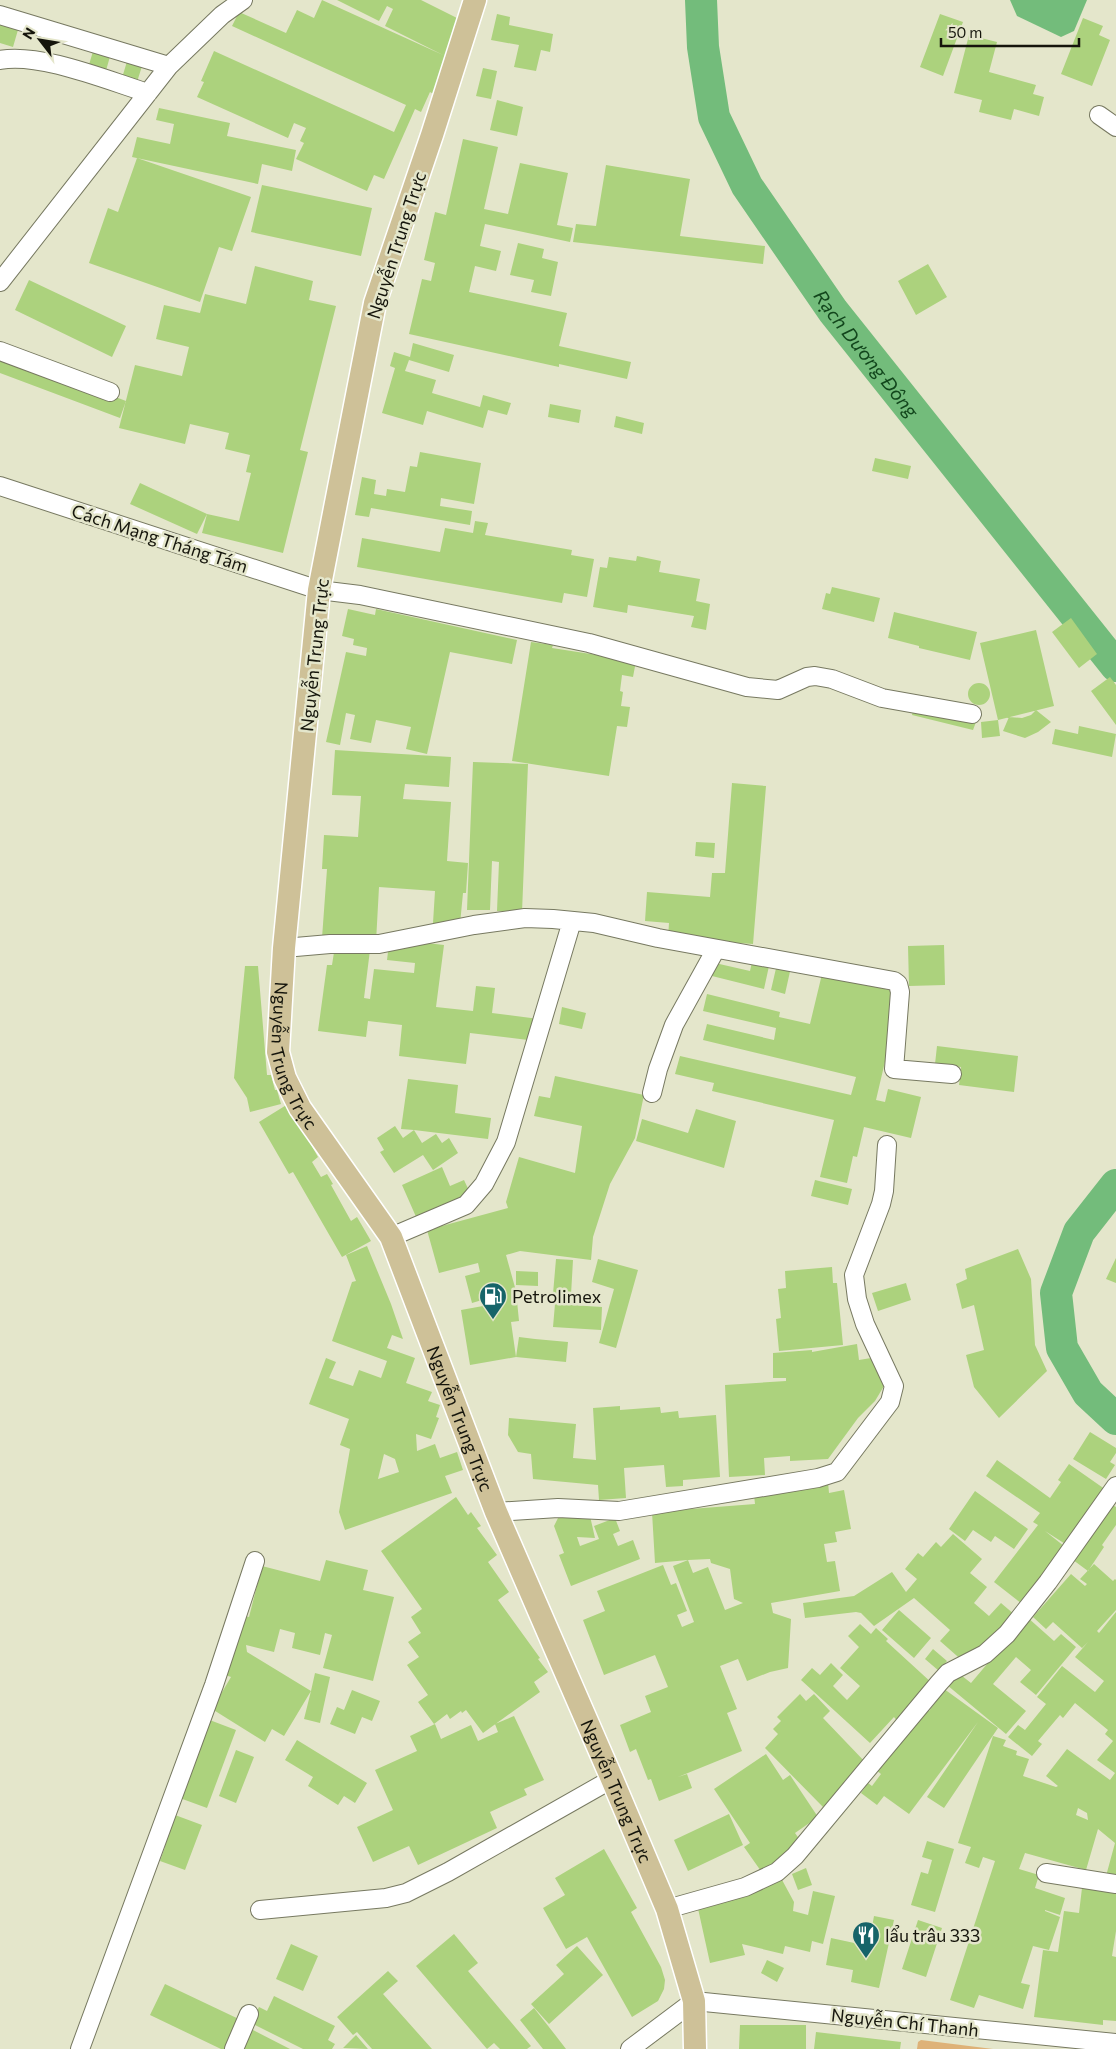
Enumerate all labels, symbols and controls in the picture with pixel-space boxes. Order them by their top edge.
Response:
north arrow [15,15,65,65]
scale bar [941,15,1078,47]
text: 50 m [948,23,982,41]
text: N [18,24,38,42]
street label: Nguyễn Trung Trực [362,168,430,322]
water label: Rạch Dương Đông [810,285,925,422]
street label: Cách Mạng Tháng Tám [69,499,251,577]
street label: Nguyễn Trung Trực [295,577,333,733]
street label: Nguyễn Trung Trực [266,981,322,1133]
fuel station icon: Petrolimex [478,1281,508,1320]
place label: Petrolimex [512,1285,602,1307]
street label: Nguyễn Trung Trực [423,1343,498,1494]
street label: Nguyễn Trung Trực [576,1716,657,1866]
restaurant icon: lẩu trâu 333 [851,1920,881,1959]
place label: lẩu trâu 333 [885,1924,980,1946]
street label: Nguyễn Chí Thanh [830,2003,980,2041]

